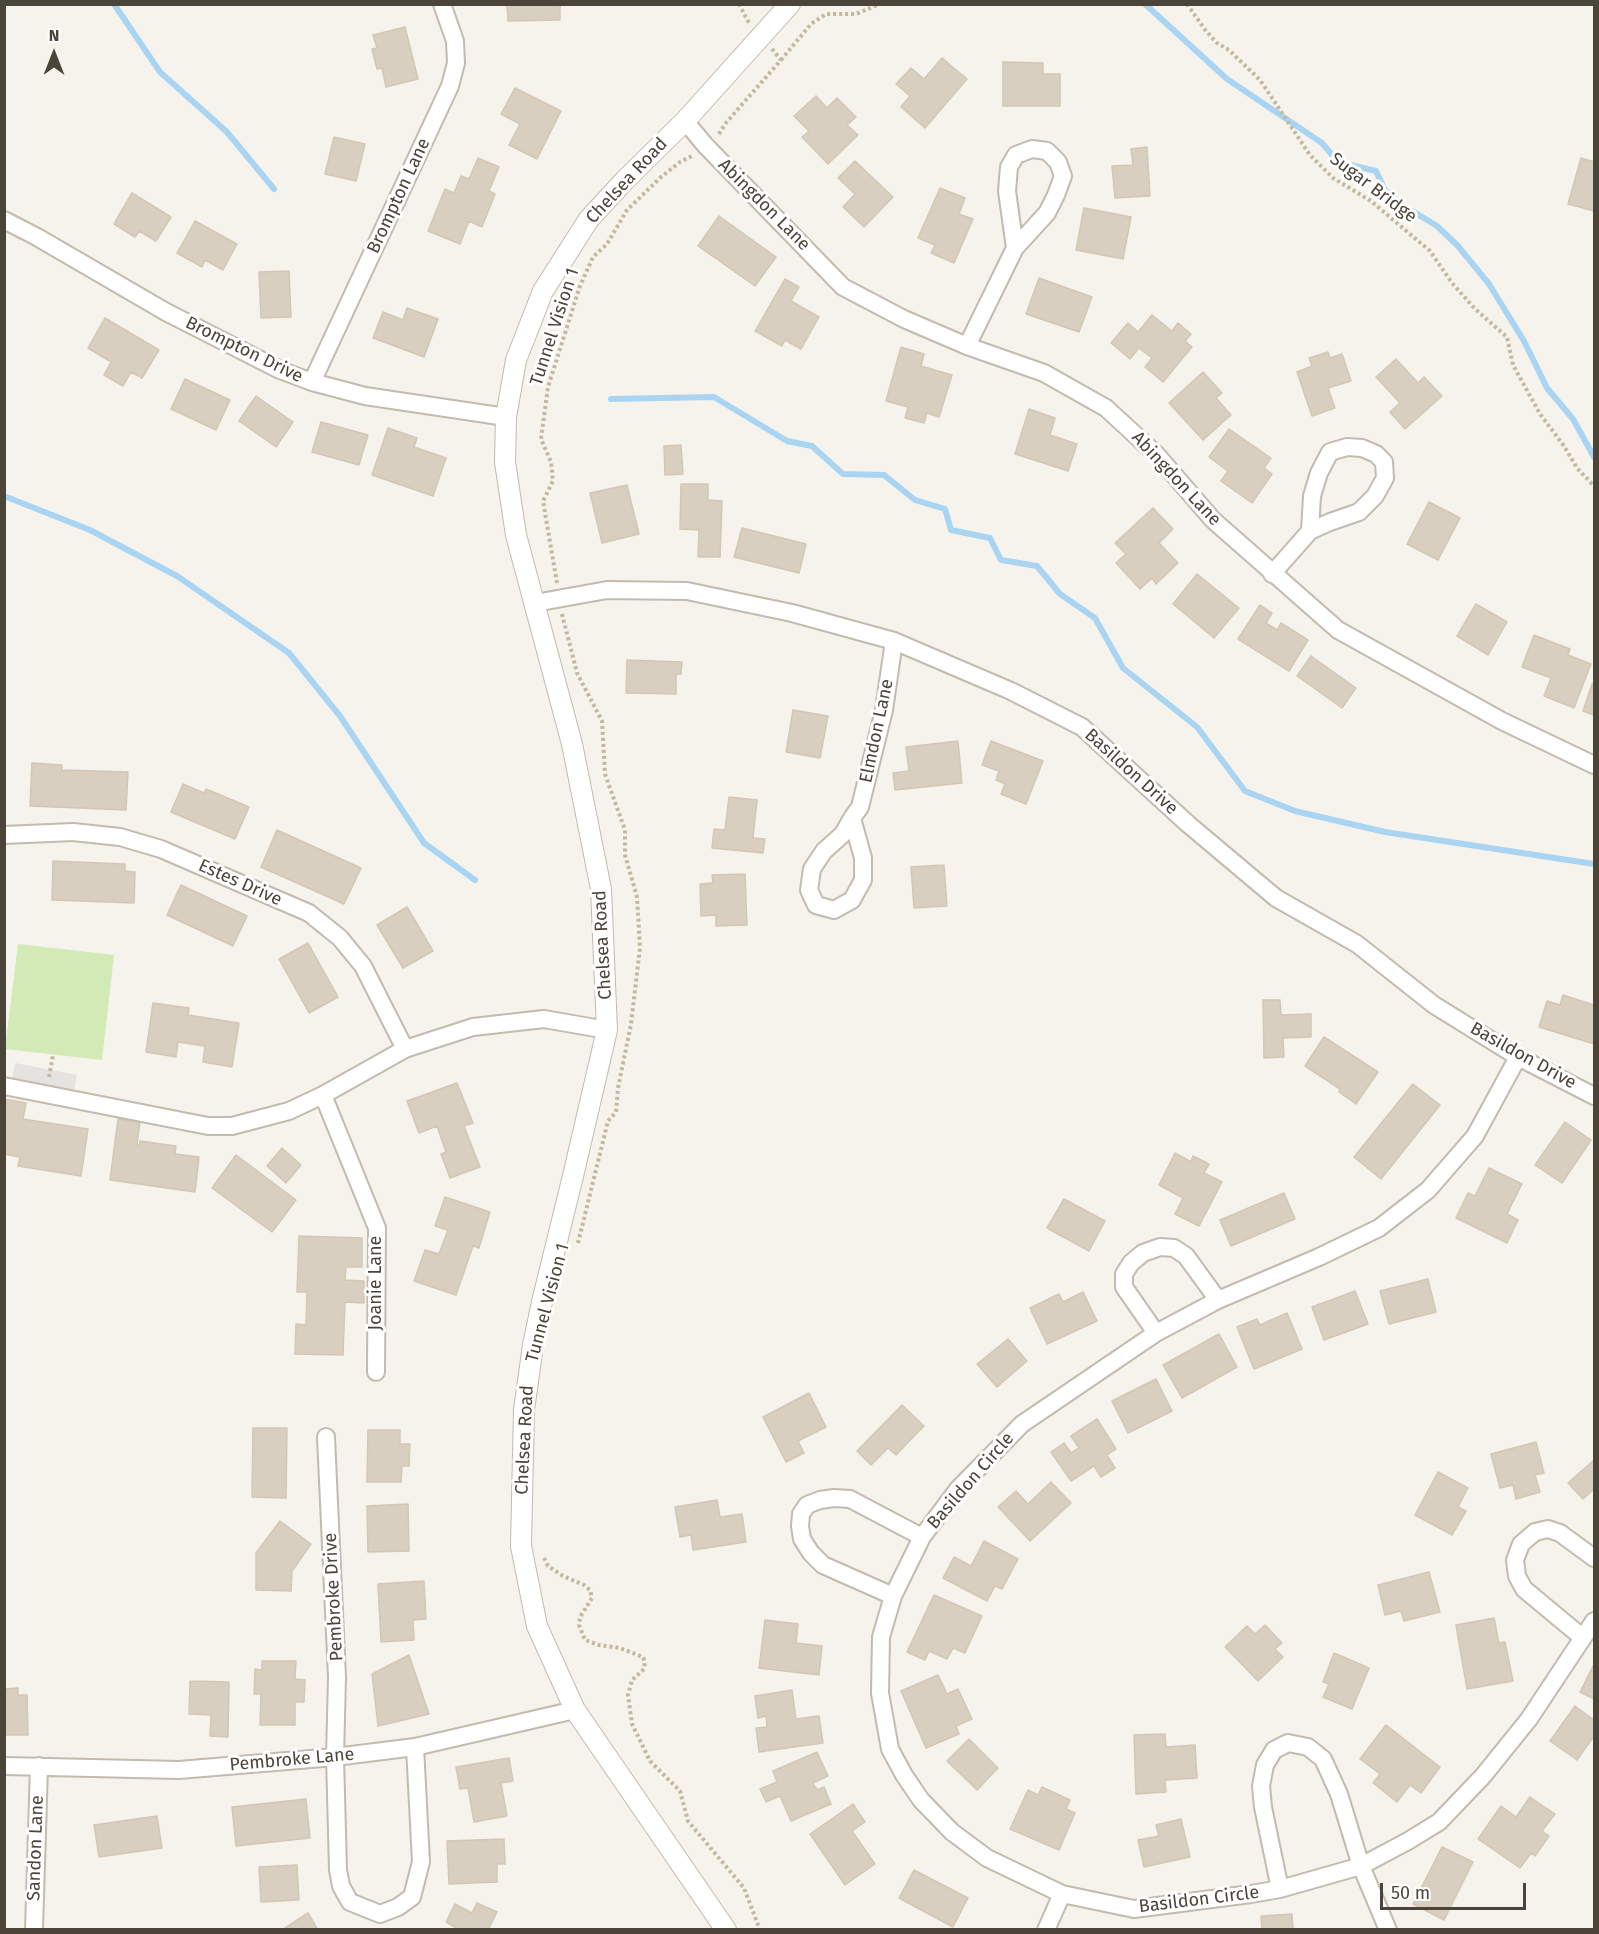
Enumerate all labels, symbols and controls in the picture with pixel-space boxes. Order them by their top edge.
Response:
north arrow [24,24,84,84]
text: N [49,26,59,45]
street label: Chelsea Road [582,134,672,228]
street label: Brompton Lane [363,135,435,257]
street label: Sugar Bridge [1325,148,1421,228]
street label: Abingdon Lane [714,155,814,255]
street label: Tunnel Vision 1 [526,266,584,388]
street label: Brompton Drive [182,312,306,388]
street label: Abingdon Lane [1127,427,1225,531]
street label: Elmdon Lane [855,677,899,785]
street label: Basildon Drive [1080,724,1182,820]
street label: Estes Drive [195,855,285,911]
street label: Chelsea Road [589,890,617,1000]
street label: Basildon Drive [1466,1018,1580,1094]
street label: Joanie Lane [365,1236,387,1330]
street label: Tunnel Vision 1 [522,1241,574,1365]
street label: Chelsea Road [511,1385,539,1495]
street label: Basildon Circle [923,1428,1019,1534]
street label: Pembroke Drive [320,1532,348,1662]
street label: Pembroke Lane [229,1744,355,1776]
street label: Sandon Lane [23,1795,49,1901]
scale bar [1383,1871,1528,1909]
street label: Basildon Circle [1138,1882,1260,1918]
text: 50 m [1391,1882,1430,1904]

